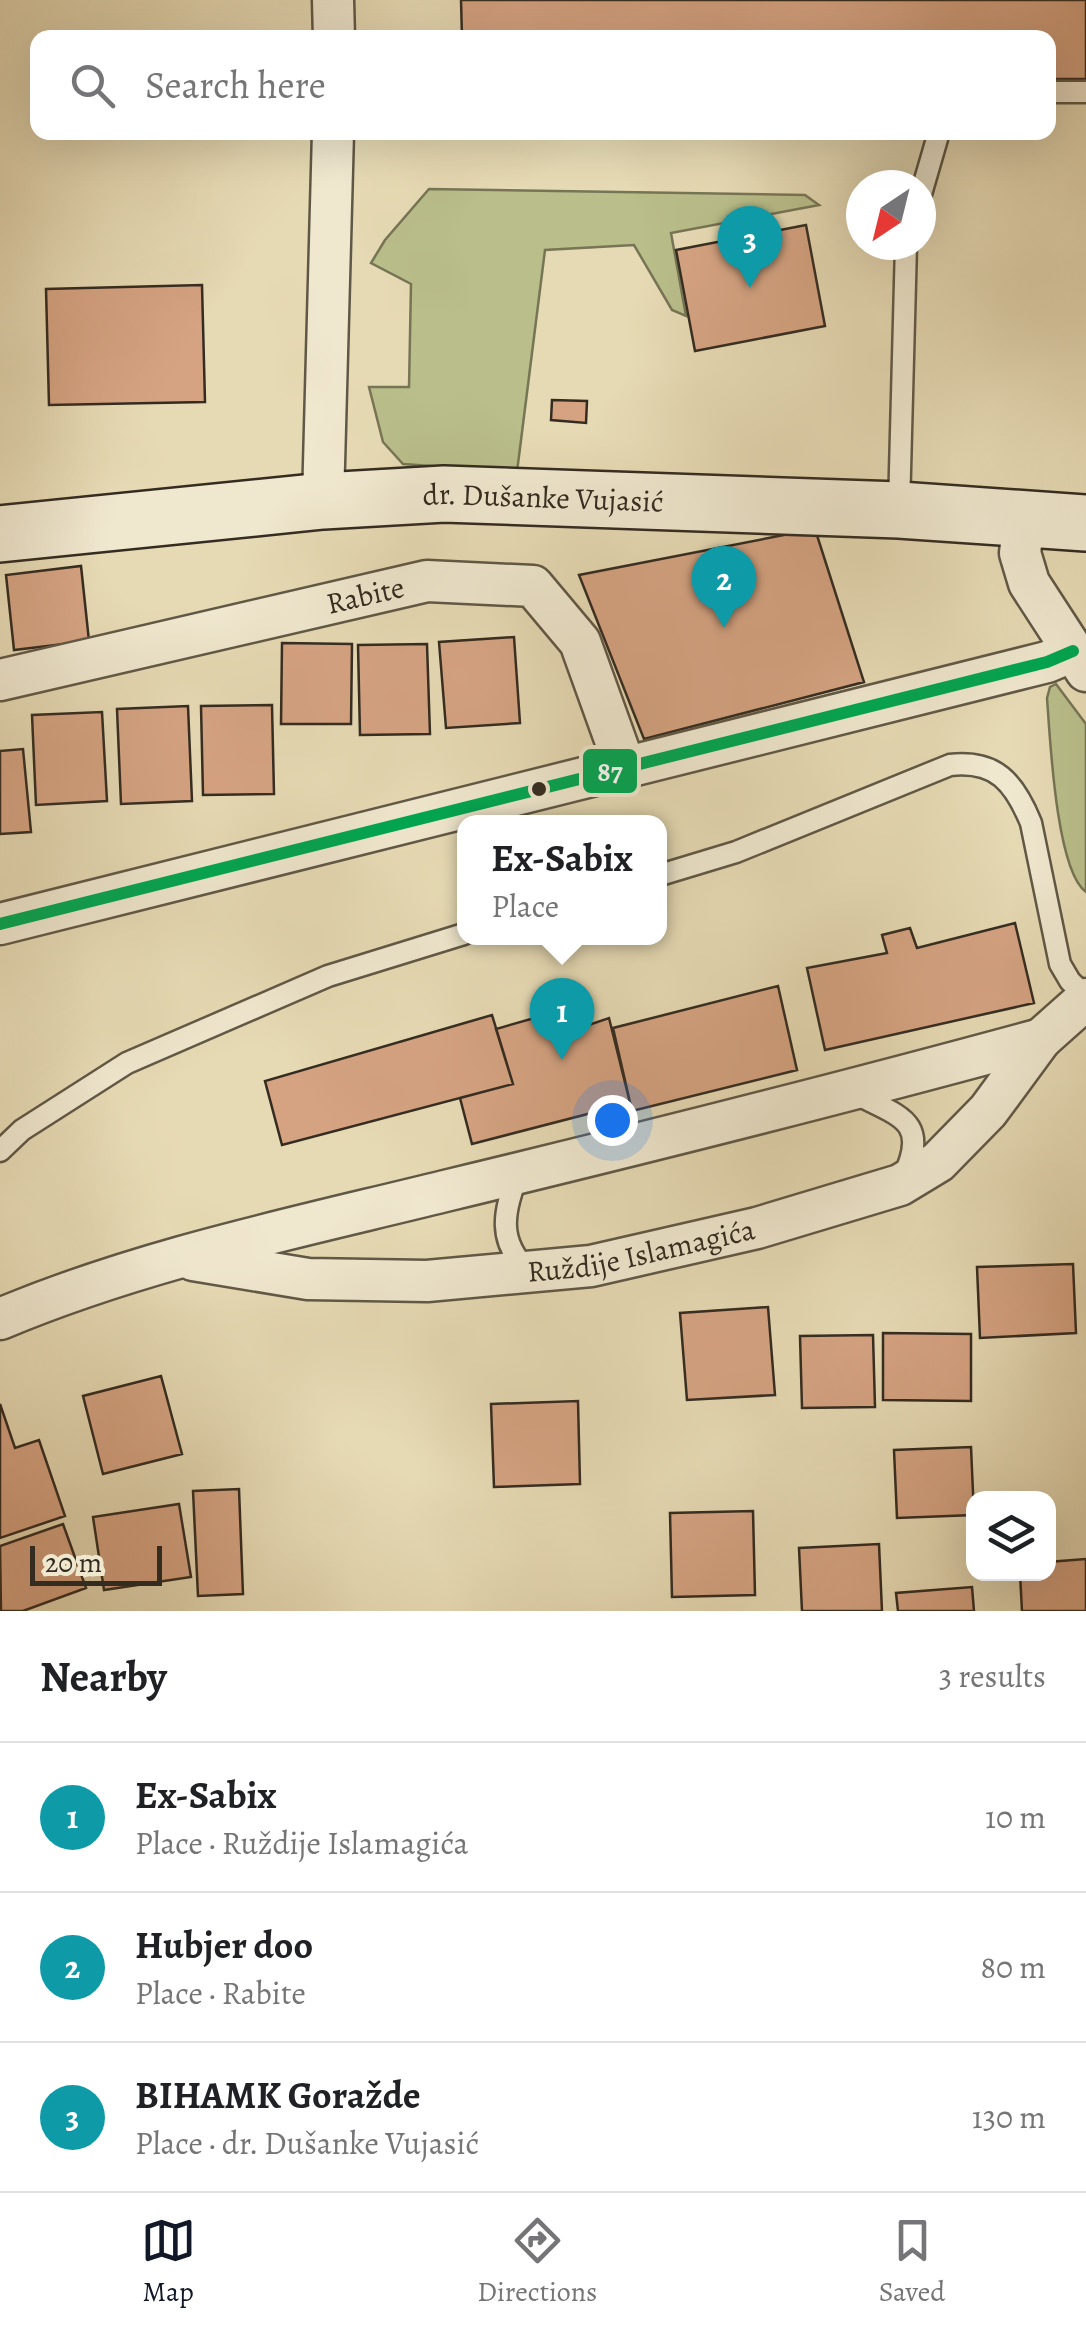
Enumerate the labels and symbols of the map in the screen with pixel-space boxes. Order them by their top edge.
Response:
north arrow [846,170,936,260]
pin: 3 [718,206,782,288]
street label: dr. Dušanke Vujasić [421,474,664,522]
pin: 2 [692,546,756,628]
street label: Rabite [322,567,408,624]
line badge: 87 [581,747,639,795]
text: 87 [597,753,623,791]
unlabelled marker [529,779,549,799]
pin: 1 [530,978,594,1060]
your location [587,1095,638,1146]
street label: Ruždije Islamagića [525,1209,759,1292]
scale bar [30,1541,162,1586]

